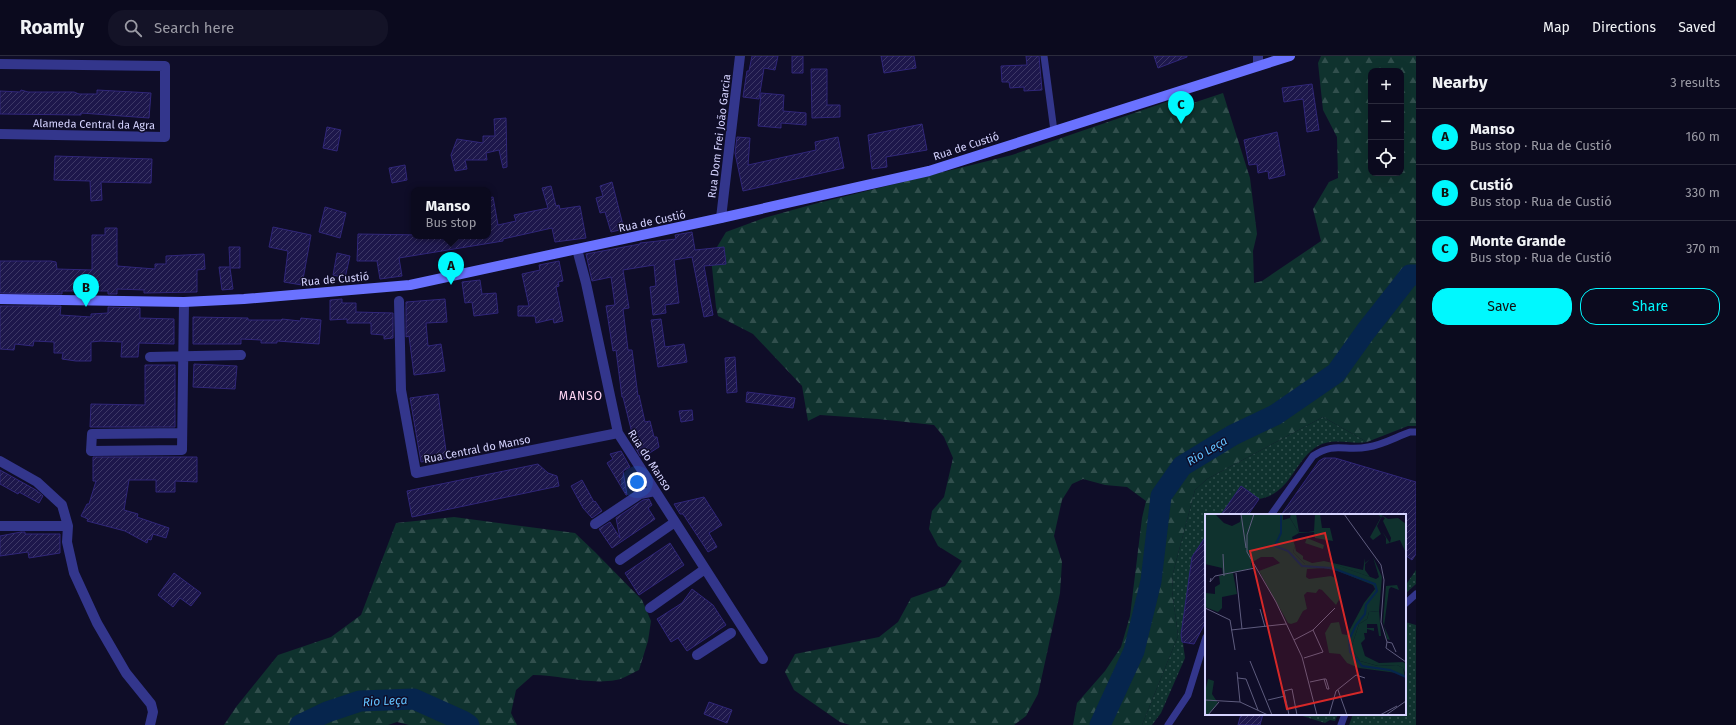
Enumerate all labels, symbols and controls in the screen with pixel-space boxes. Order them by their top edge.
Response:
search box [108,10,388,46]
text: Roamly [20,16,84,39]
icon: search [122,17,144,39]
text: Search here [154,19,234,37]
text: Map [1543,19,1570,36]
text: Directions [1592,19,1656,36]
text: Saved [1678,19,1716,36]
map controls [1368,68,1404,176]
button: + [1368,68,1404,104]
text: Nearby [1432,72,1487,93]
street label: Rua Dom Frei João Garcia [705,73,734,199]
text: 3 results [1670,75,1720,90]
pin: C [1168,91,1194,124]
button: − [1368,104,1404,140]
street label: Alameda Central da Agra [33,117,155,132]
text: Manso [1470,120,1515,138]
text: A [1441,129,1449,144]
text: 160 m [1686,129,1720,144]
street label: Rua de Custió [932,130,1001,163]
text: Bus stop · Rua de Custió [1470,138,1612,153]
button: locate [1368,140,1404,176]
text: Custió [1470,176,1513,194]
text: B [1441,185,1449,200]
text: 330 m [1685,185,1720,200]
popup [411,187,491,239]
text: Bus stop · Rua de Custió [1470,194,1612,209]
text: Manso [426,197,470,215]
street label: Rua de Custió [617,208,687,235]
text: Bus stop [426,215,476,230]
text: Monte Grande [1470,232,1566,250]
text: C [1441,241,1449,256]
text: 370 m [1686,241,1720,256]
text: Bus stop · Rua de Custió [1470,250,1612,265]
pin: A [438,252,464,285]
street label: Rua de Custió [300,270,370,289]
pin: B [73,274,99,307]
button: Save [1432,288,1572,325]
button: Share [1580,288,1720,325]
district label: MANSO [559,389,603,403]
street label: Rua do Manso [625,427,674,493]
street label: Rua Central do Manso [423,433,532,466]
water label: Rio Leça [1184,433,1230,468]
your location [627,472,647,492]
inset map [1205,514,1406,715]
water label: Rio Leça [362,693,408,709]

